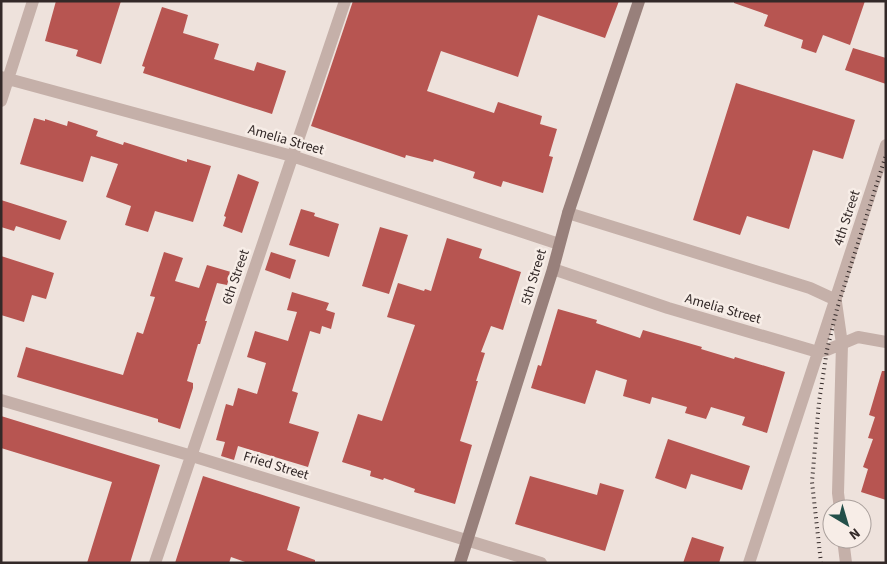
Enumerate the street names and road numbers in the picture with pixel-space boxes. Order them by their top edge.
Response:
street label: Amelia Street [246,120,327,160]
street label: 4th Street [829,187,865,248]
street label: 6th Street [217,246,255,307]
street label: 5th Street [516,246,552,307]
street label: Amelia Street [683,289,764,329]
street label: Fried Street [241,447,311,486]

